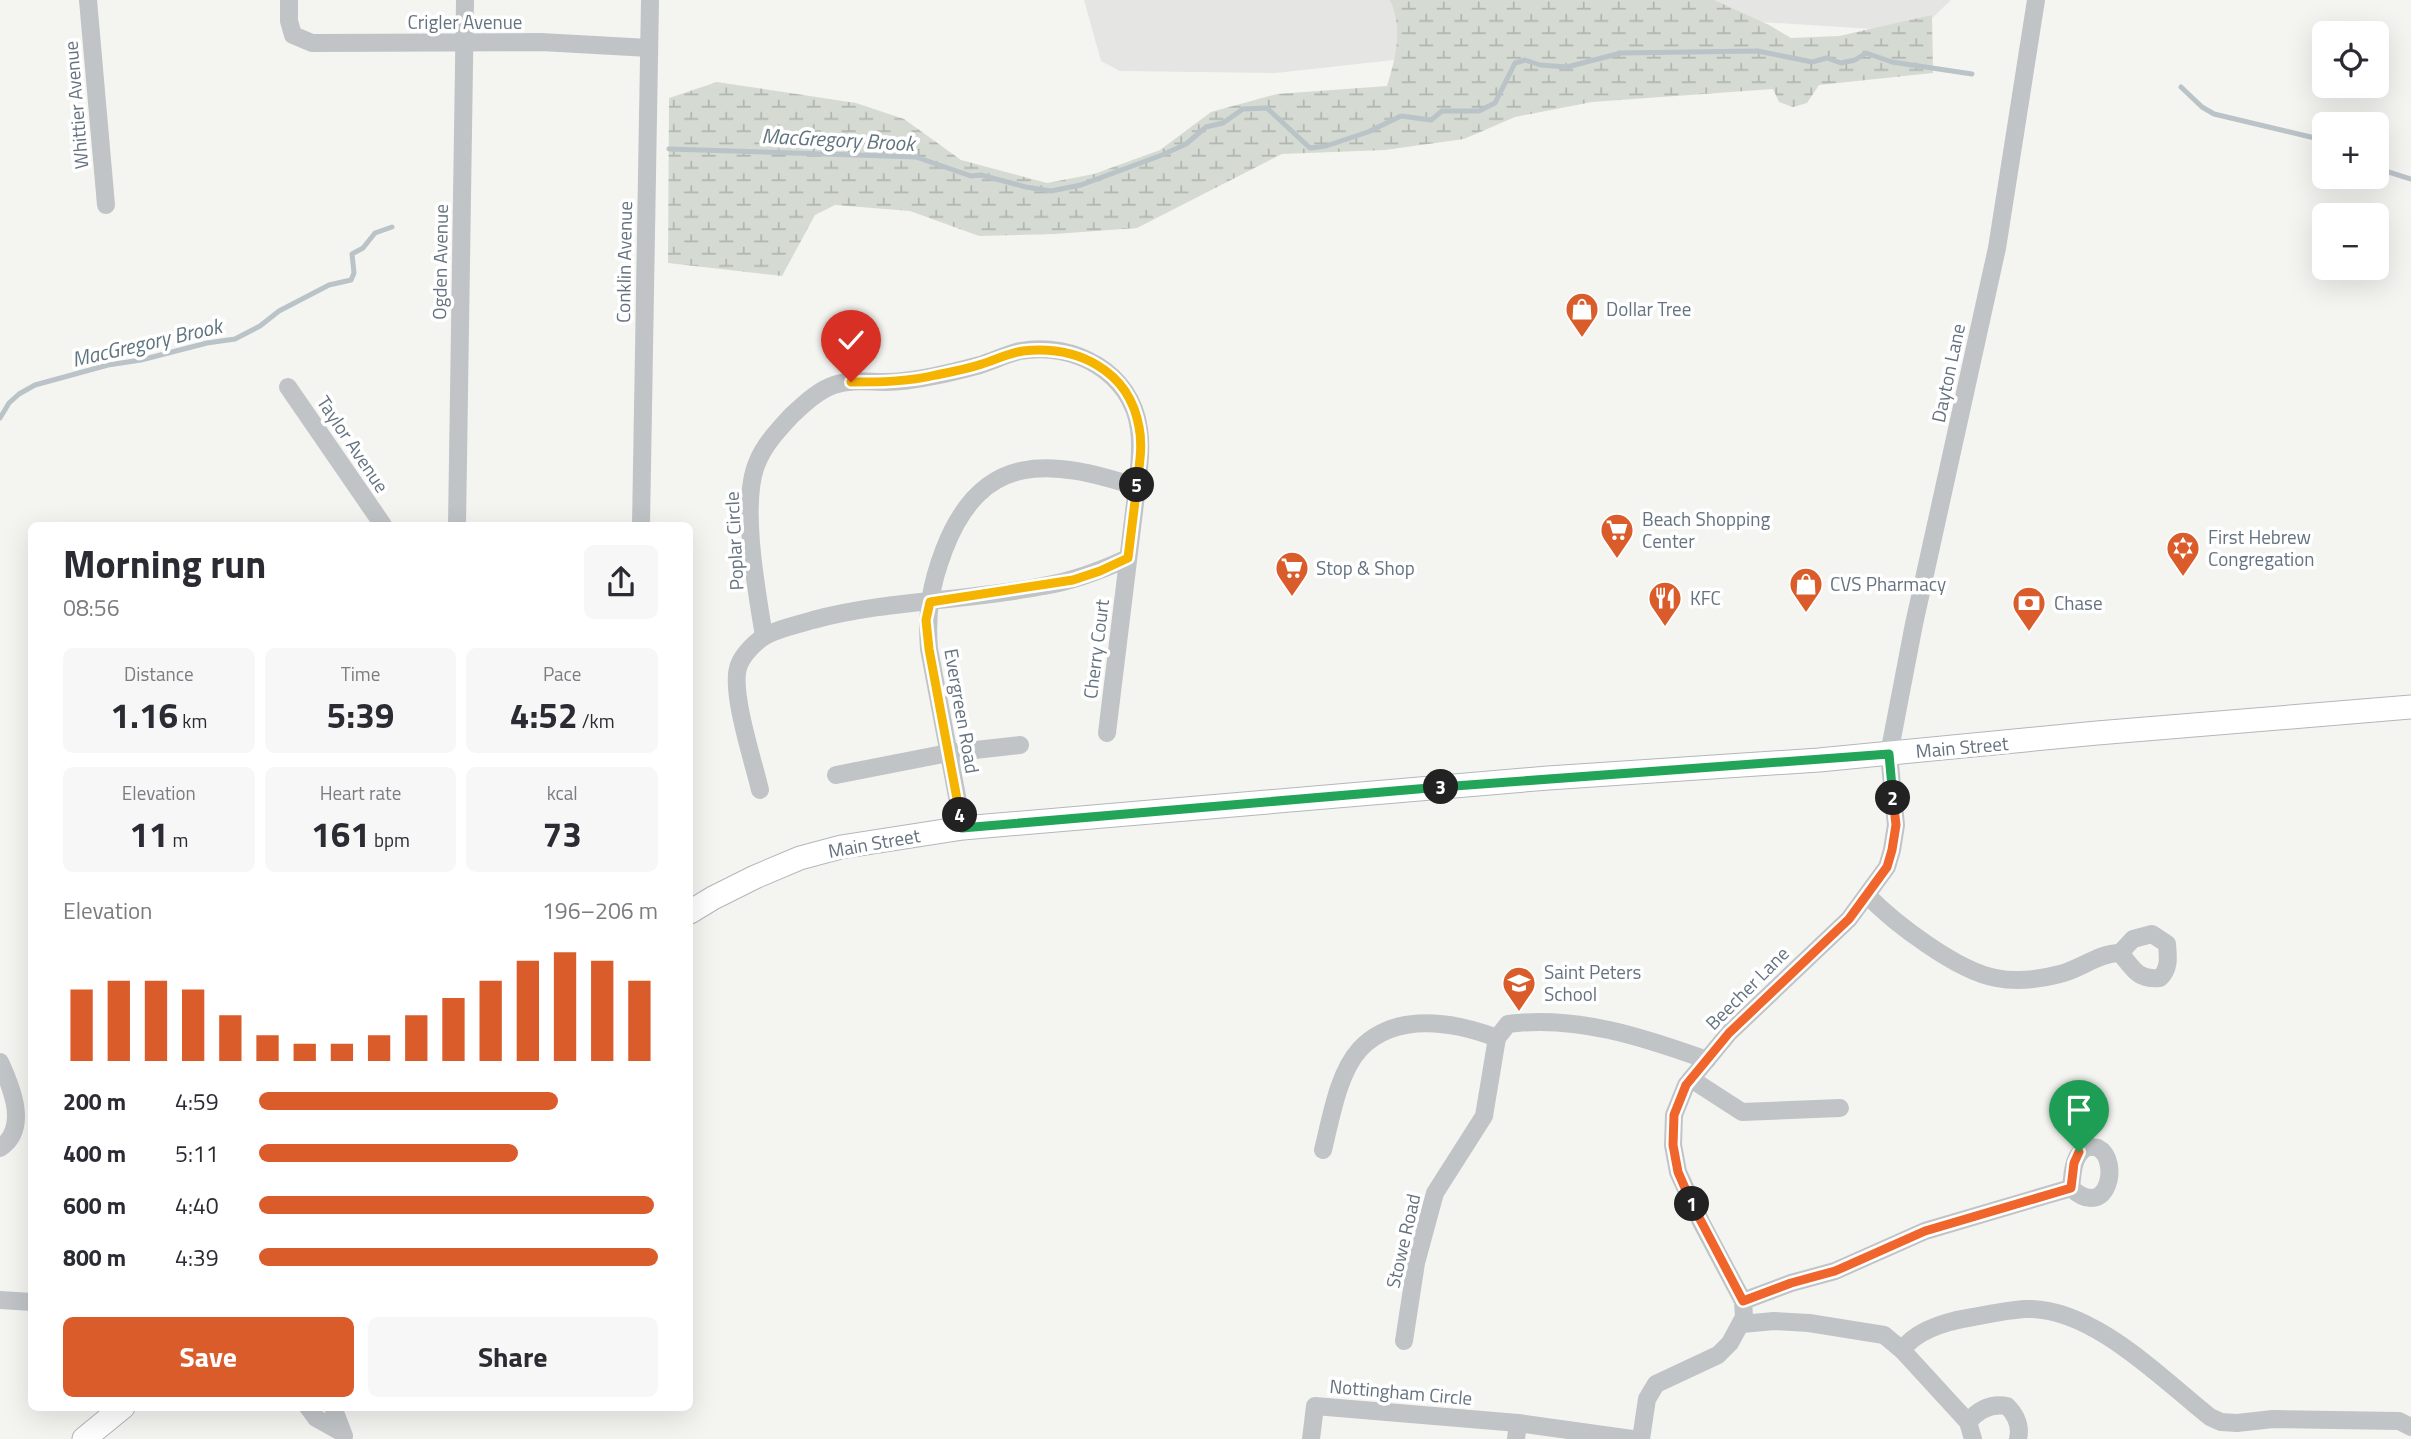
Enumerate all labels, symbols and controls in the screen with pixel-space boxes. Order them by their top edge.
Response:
street label: Crigler Avenue [408,7,522,36]
map controls [2312,21,2389,280]
button: locate [2312,21,2389,98]
street label: Whittier Avenue [55,40,96,170]
button: + [2312,112,2389,189]
water label: MacGregory Brook [761,119,918,159]
street label: Conklin Avenue [608,201,639,323]
button: − [2312,203,2389,280]
street label: Ogden Avenue [424,204,455,320]
shop icon: Dollar Tree [1563,290,1601,339]
place label: Dollar Tree [1606,294,1691,323]
water label: MacGregory Brook [69,309,227,375]
pin [821,310,881,382]
icon: check [832,321,870,359]
street label: Dayton Lane [1923,321,1972,425]
street label: Taylor Avenue [310,389,397,498]
pin: 5 [1120,468,1154,503]
text: 5 [1131,470,1142,499]
street label: Poplar Circle [716,491,751,591]
place label: Beach Shopping Center [1642,504,1770,555]
supermarket icon: Beach Shopping Center [1598,511,1636,560]
place label: First Hebrew Congregation [2208,522,2314,573]
synagogue icon: First Hebrew Congregation [2164,529,2202,578]
text: Morning run [63,535,266,593]
button: share [584,545,658,619]
supermarket icon: Stop & Shop [1273,549,1311,598]
place label: Stop & Shop [1316,553,1415,582]
shop icon: CVS Pharmacy [1787,565,1825,614]
place label: CVS Pharmacy [1830,569,1946,598]
restaurant icon: KFC [1646,579,1684,628]
place label: KFC [1690,583,1721,612]
bank icon: Chase [2010,584,2048,633]
place label: Chase [2054,588,2103,617]
text: 08:56 [63,590,120,625]
street label: Cherry Court [1075,597,1116,700]
street label: Evergreen Road [937,646,988,776]
text: Distance [124,659,194,688]
text: Time [341,659,380,688]
text: Pace [543,659,581,688]
text: 1.16 [110,688,178,742]
text: 5:39 [327,688,394,742]
text: 4:52 [510,688,578,742]
text: km [178,706,207,735]
text: /km [578,706,615,735]
street label: Main Street [1914,728,2010,765]
pin: 3 [1424,770,1458,804]
text: 3 [1435,772,1446,801]
text: Elevation [122,778,196,807]
text: Heart rate [320,778,401,807]
text: kcal [547,778,578,807]
pin: 2 [1876,780,1910,816]
text: 2 [1887,783,1898,812]
pin: 4 [942,798,978,832]
text: 4 [954,800,965,829]
text: 11 [129,807,168,861]
text: 161 [311,807,370,861]
text: 73 [543,807,582,861]
street label: Main Street [826,820,923,865]
text: m [168,825,188,854]
text: bpm [370,825,410,854]
text: Elevation [63,893,152,928]
text: 196–206 m [542,893,658,928]
street label: Beecher Lane [1698,939,1795,1036]
place label: Saint Peters School [1544,957,1642,1008]
school or university icon: Saint Peters School [1500,964,1538,1013]
pin [2049,1080,2109,1152]
text: 200 m [63,1084,126,1119]
text: 4:59 [175,1084,219,1119]
icon: arrive [2060,1091,2098,1129]
text: 400 m [63,1136,126,1171]
text: 5:11 [175,1136,219,1171]
pin: 1 [1674,1186,1710,1222]
text: 600 m [63,1188,126,1223]
text: 4:40 [175,1188,219,1223]
text: 1 [1686,1189,1697,1218]
street label: Stowe Road [1378,1191,1427,1291]
text: 800 m [63,1240,126,1275]
text: 4:39 [175,1240,219,1275]
button: Save [63,1317,354,1397]
button: Share [368,1317,658,1397]
street label: Nottingham Circle [1328,1371,1474,1412]

